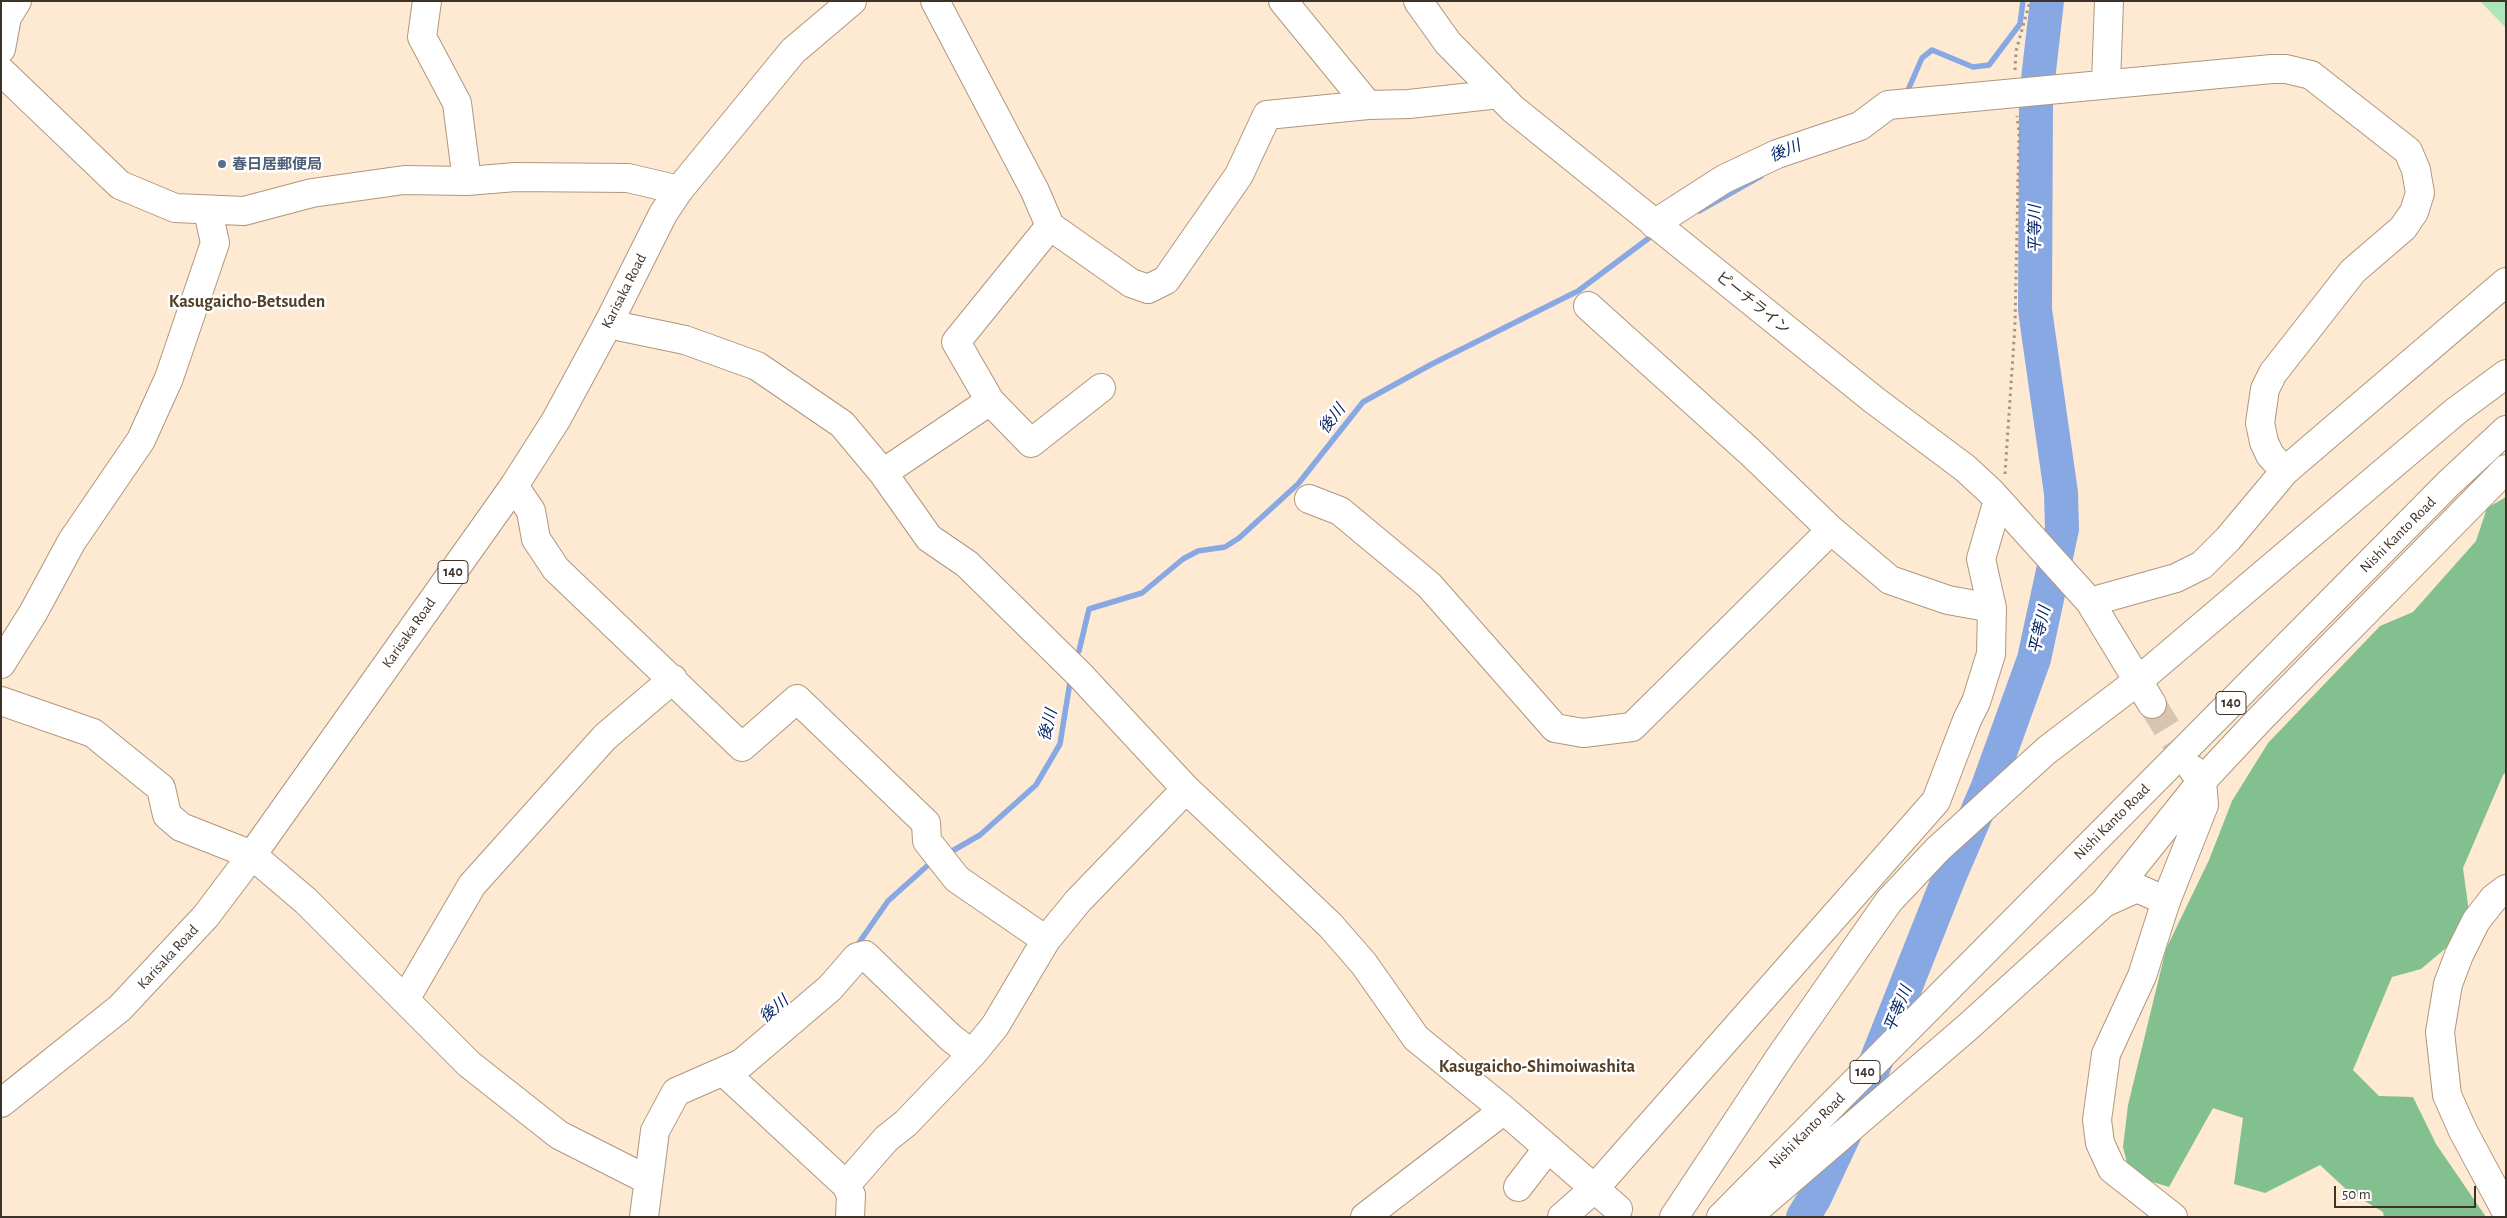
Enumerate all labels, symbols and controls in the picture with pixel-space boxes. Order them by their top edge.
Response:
water label: 後川 [1767,136,1803,166]
place label: 春日居郵便局 [232,155,322,173]
marker: 春日居郵便局 [216,158,228,170]
water label: 平等川 [2025,205,2045,253]
street label: Karisaka Road [597,251,651,331]
street label: ピーチライン [1712,268,1794,338]
district label: Kasugaicho-Betsuden [169,291,325,313]
water label: 後川 [1315,400,1349,438]
street label: Nishi Kanto Road [2356,493,2440,577]
road number: 140 [438,560,468,584]
street label: Karisaka Road [378,594,440,672]
water label: 平等川 [2025,604,2055,656]
road number: 140 [2216,691,2246,714]
water label: 後川 [1035,707,1061,743]
street label: Nishi Kanto Road [2070,780,2154,864]
street label: Karisaka Road [134,921,202,993]
water label: 平等川 [1880,983,1916,1035]
water label: 後川 [756,991,792,1027]
district label: Kasugaicho-Shimoiwashita [1439,1056,1635,1078]
road number: 140 [1850,1060,1880,1084]
street label: Nishi Kanto Road [1765,1089,1849,1173]
scale bar [2337,1176,2480,1208]
text: 50 m [2342,1187,2371,1202]

